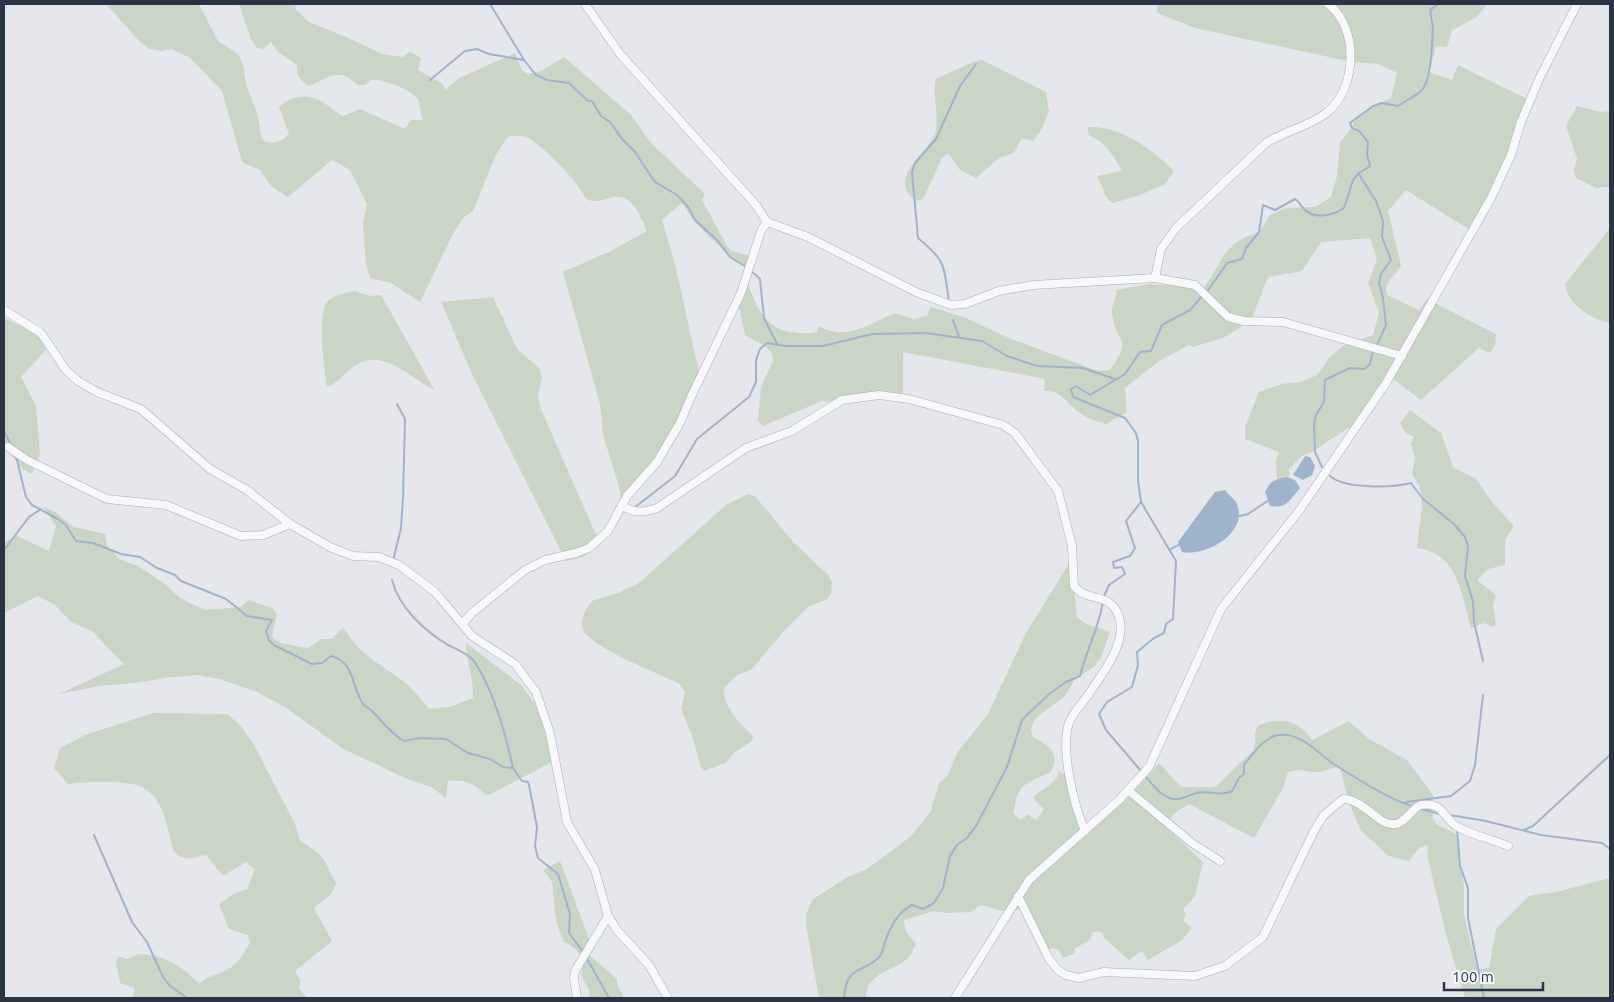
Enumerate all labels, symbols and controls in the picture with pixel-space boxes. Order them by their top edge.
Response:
scale bar [1444,960,1543,992]
text: 100 m [1452,968,1494,985]

